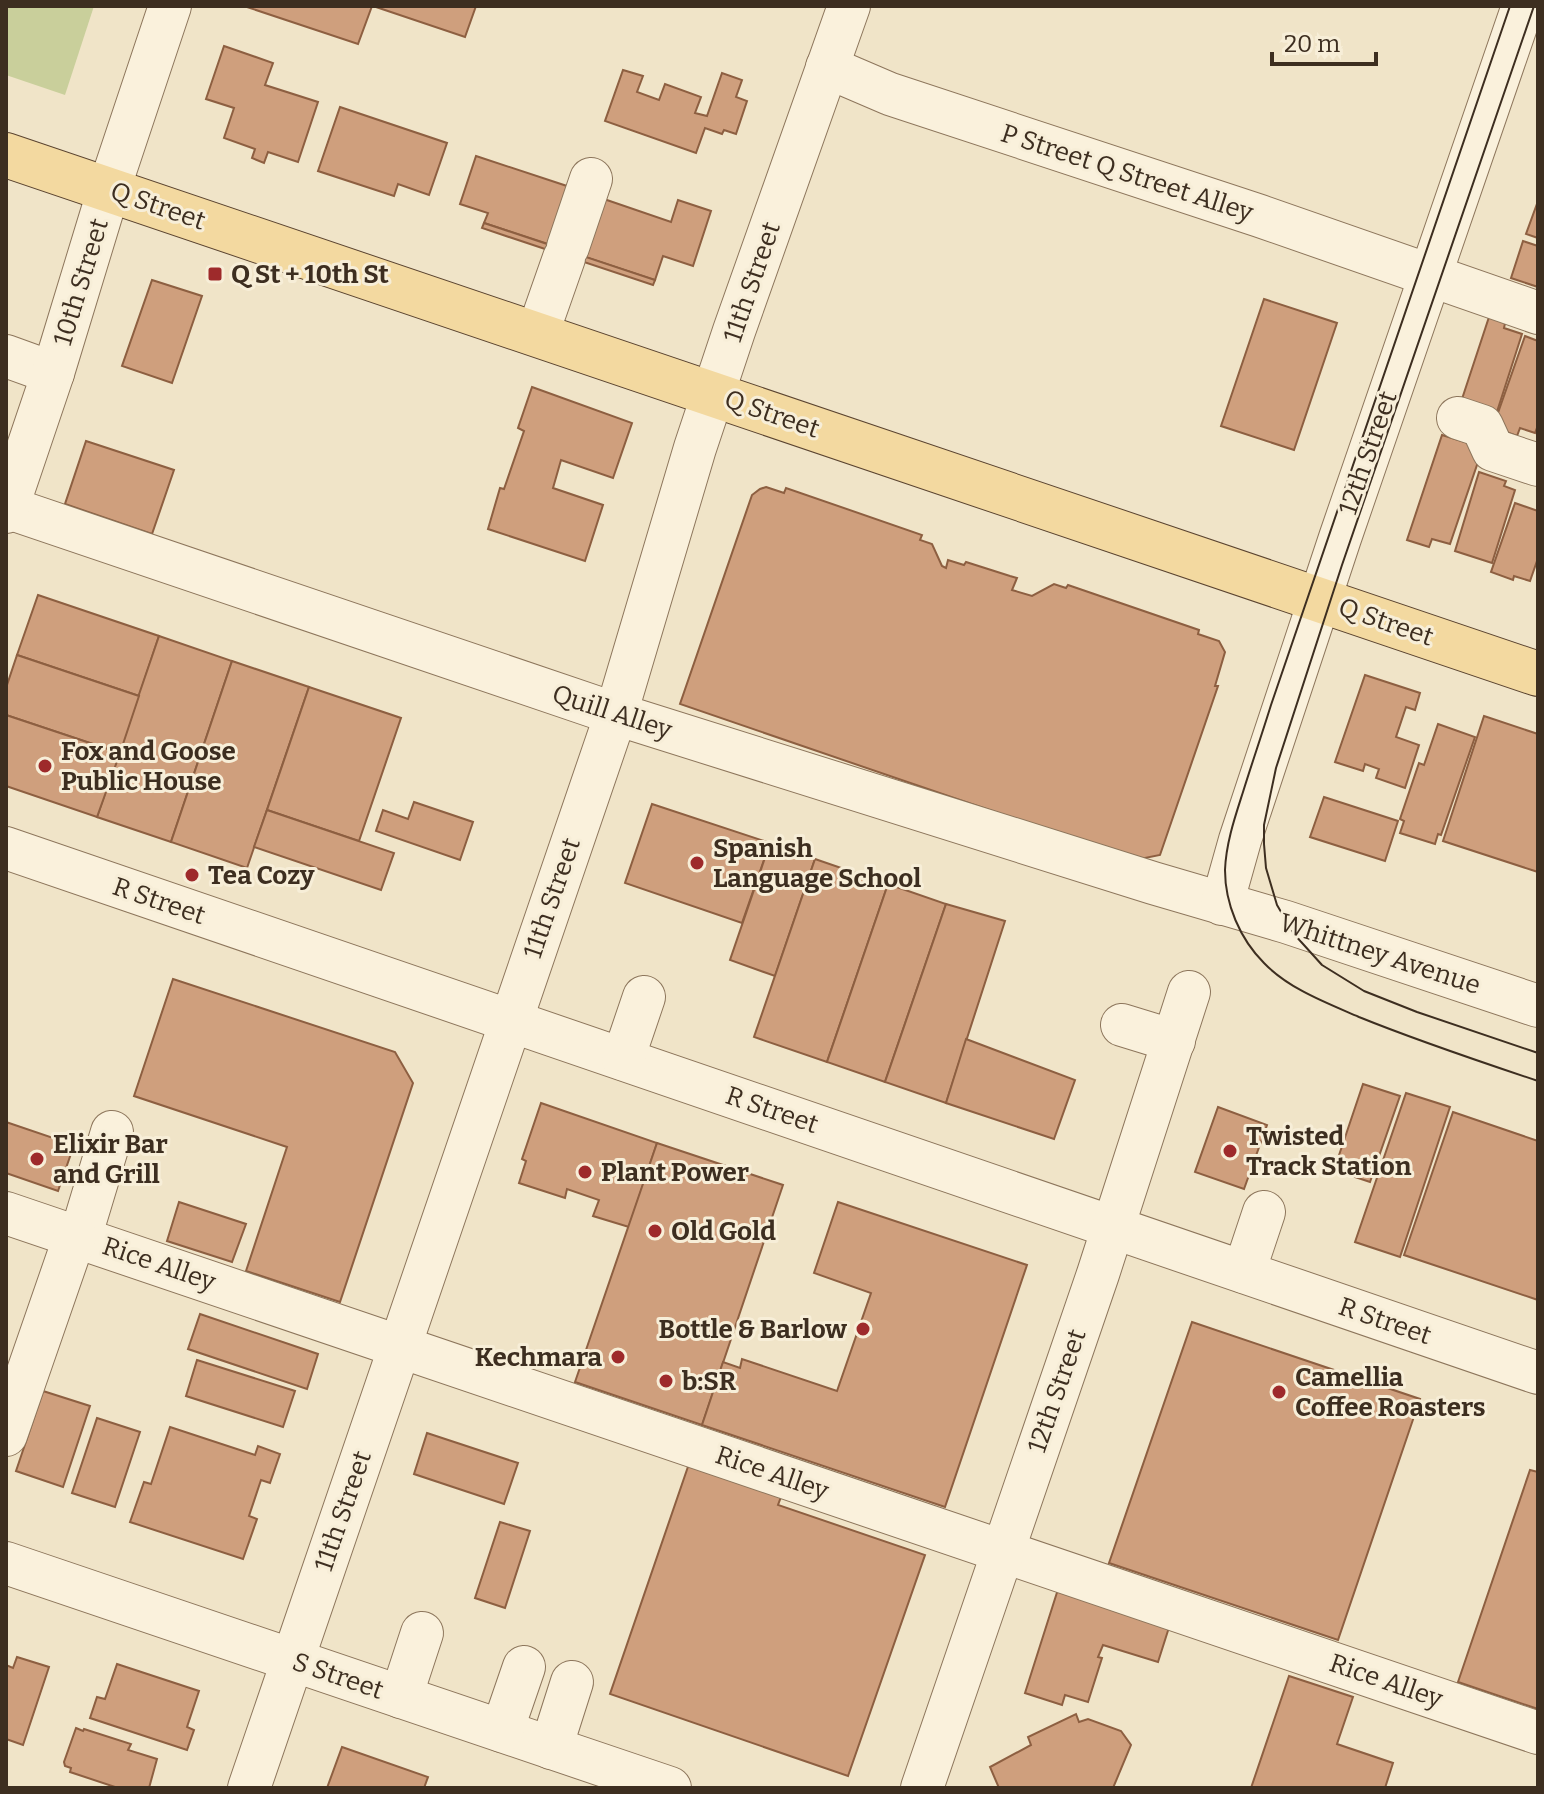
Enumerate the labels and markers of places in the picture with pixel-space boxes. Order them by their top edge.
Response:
place label: Q St + 10th St [231,259,390,290]
marker: Q St + 10th St [206,265,224,283]
place label: Fox and Goose Public House [61,736,236,797]
marker: Fox and Goose Public House [36,757,54,775]
place label: Spanish Language School [713,833,921,894]
marker: Spanish Language School [688,854,706,872]
place label: Tea Cozy [208,860,315,891]
marker: Tea Cozy [183,866,201,884]
place label: Twisted Track Station [1246,1121,1412,1182]
place label: Elixir Bar and Grill [53,1129,168,1190]
marker: Twisted Track Station [1221,1142,1239,1160]
marker: Elixir Bar and Grill [28,1150,46,1168]
place label: Plant Power [601,1157,749,1188]
marker: Plant Power [576,1163,594,1181]
place label: Old Gold [671,1216,776,1247]
marker: Old Gold [646,1222,664,1240]
place label: Bottle & Barlow [658,1314,847,1345]
marker: Bottle & Barlow [854,1320,872,1338]
place label: Kechmara [475,1342,602,1373]
marker: Kechmara [609,1348,627,1366]
place label: Camellia Coffee Roasters [1295,1362,1486,1423]
place label: b:SR [682,1366,736,1397]
marker: b:SR [657,1372,675,1390]
marker: Camellia Coffee Roasters [1270,1383,1288,1401]

